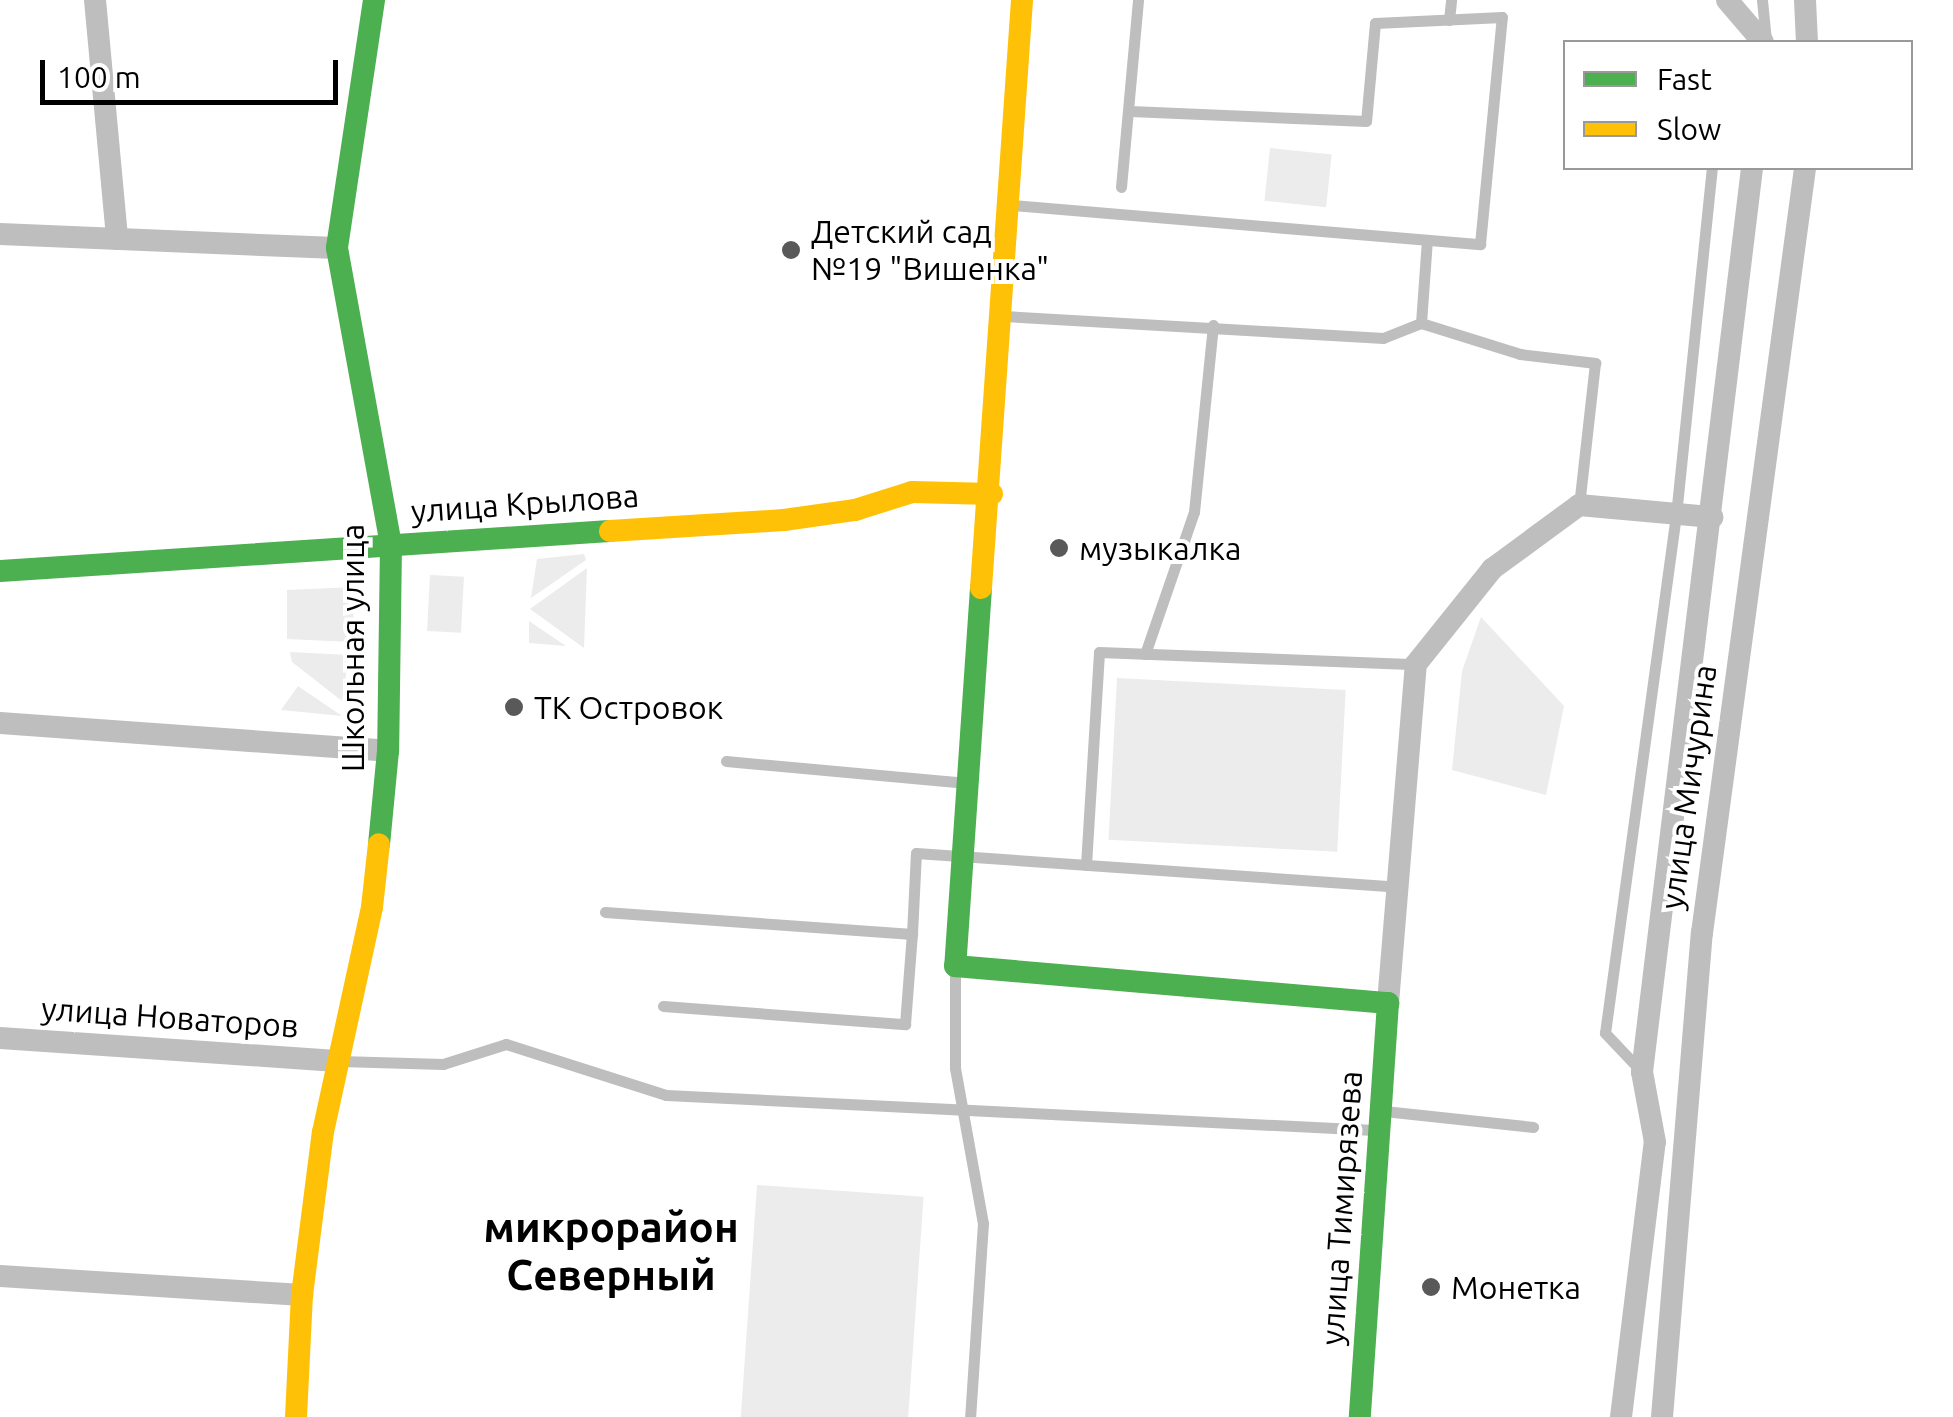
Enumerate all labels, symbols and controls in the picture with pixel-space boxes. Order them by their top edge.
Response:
scale bar [45,40,342,102]
legend [1563,40,1913,170]
text: 100 m [57,60,141,94]
text: Fast [1657,62,1712,96]
text: Slow [1657,112,1721,146]
place label: Детский сад №19 "Вишенка" [811,213,1049,288]
marker: Детский сад №19 "Вишенка" [780,239,802,261]
street label: улица Крылова [410,476,640,530]
street label: Школьная улица [333,524,371,772]
place label: музыкалка [1079,529,1241,567]
marker: музыкалка [1048,537,1070,559]
street label: улица Мичурина [1652,662,1724,912]
place label: ТК Островок [534,688,723,726]
marker: ТК Островок [503,696,525,718]
street label: улица Новаторов [40,989,300,1045]
street label: улица Тимирязева [1312,1069,1370,1347]
district label: микрорайон Северный [483,1202,739,1300]
place label: Монетка [1451,1268,1581,1306]
marker: Монетка [1420,1276,1442,1298]

